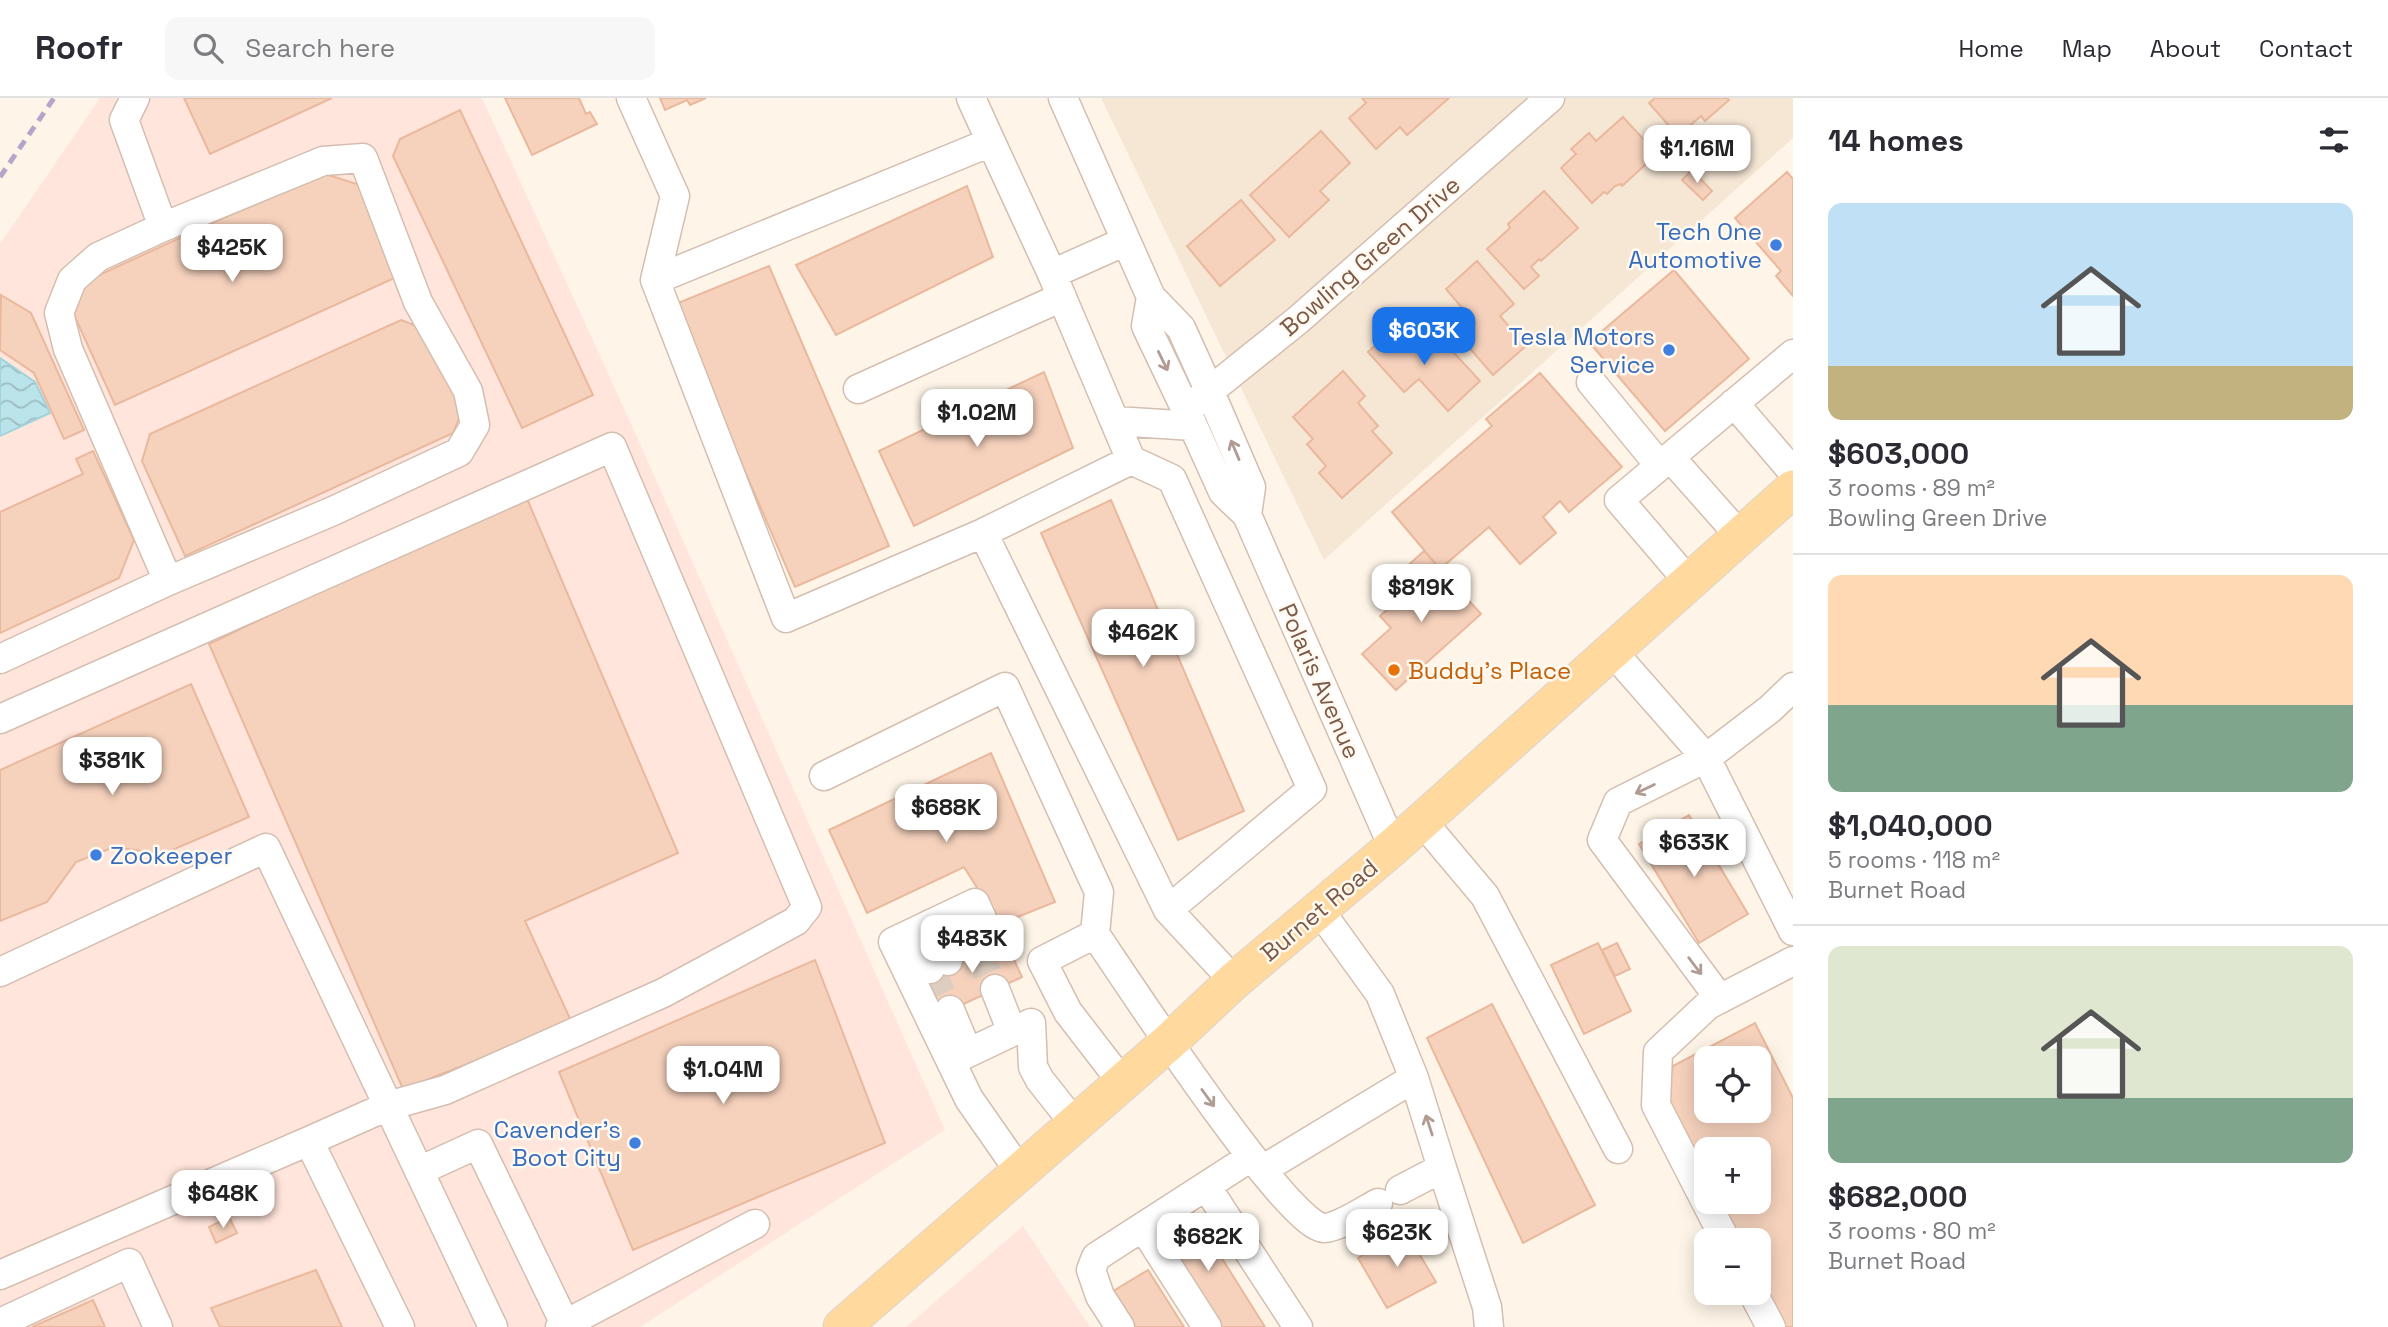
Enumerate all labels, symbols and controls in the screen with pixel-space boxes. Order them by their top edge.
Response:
search box [165,17,655,80]
text: Roofr [35,27,123,69]
icon: search [189,29,227,67]
text: Search here [245,31,395,65]
text: Home [1958,33,2024,64]
text: Map [2062,33,2112,64]
text: About [2150,33,2221,64]
text: Contact [2259,33,2353,64]
text: 14 homes [1828,121,1964,160]
icon: filters [2315,121,2353,159]
pin: $1.16M [1640,126,1754,185]
text: $1.16M [1660,133,1734,163]
street label: Bowling Green Drive [1273,169,1467,343]
place label: Tech One Automotive [1628,216,1762,275]
pin: $425K [183,225,281,284]
text: $425K [197,232,267,262]
marker: Tech One Automotive [1768,237,1784,253]
icon: home [2028,248,2154,374]
pin: $603K [1375,308,1473,367]
text: $603K [1388,315,1460,345]
place label: Tesla Motors Service [1509,321,1655,380]
marker: Tesla Motors Service [1661,342,1677,358]
one-way arrow [1156,350,1170,371]
pin: $1.02M [920,390,1034,449]
text: $1.02M [937,397,1017,427]
text: $603,000 [1828,434,1969,473]
one-way arrow [1228,440,1241,461]
text: 3 rooms · 89 m² [1828,473,1995,503]
text: Bowling Green Drive [1828,503,2047,533]
pin: $819K [1372,564,1470,624]
text: $819K [1388,572,1454,602]
street label: Polaris Avenue [1272,599,1368,763]
pin: $462K [1094,610,1192,669]
text: $462K [1108,617,1178,647]
icon: home [2028,620,2154,746]
place label: Buddy's Place [1408,655,1571,686]
marker: Buddy's Place [1386,662,1402,678]
pin: $381K [63,738,161,797]
text: $381K [79,745,145,775]
one-way arrow [1635,782,1656,796]
pin: $688K [897,784,995,844]
text: $688K [911,792,981,822]
text: $1,040,000 [1828,806,1993,845]
pin: $633K [1645,820,1743,879]
text: $633K [1659,827,1729,857]
place label: Zookeeper [110,840,233,871]
text: 5 rooms · 118 m² [1828,845,2000,875]
marker: Zookeeper [88,847,104,863]
street label: Burnet Road [1254,852,1384,968]
text: Burnet Road [1828,875,1966,905]
pin: $483K [923,916,1021,975]
text: $483K [937,923,1007,953]
one-way arrow [1688,956,1703,975]
icon: home [2028,991,2154,1117]
pin: $1.04M [666,1046,780,1106]
map controls [1694,1046,1771,1305]
button: locate [1694,1046,1771,1123]
text: $1.04M [683,1054,763,1084]
one-way arrow [1201,1088,1215,1107]
place label: Cavender's Boot City [494,1114,621,1173]
one-way arrow [1421,1115,1434,1137]
marker: Cavender's Boot City [627,1135,643,1151]
button: + [1694,1137,1771,1214]
pin: $648K [174,1170,272,1230]
text: $682,000 [1828,1177,1967,1216]
text: $648K [188,1178,258,1208]
pin: $623K [1348,1210,1446,1269]
pin: $682K [1159,1214,1257,1273]
text: 3 rooms · 80 m² [1828,1216,1996,1246]
text: $623K [1362,1217,1432,1247]
text: $682K [1173,1221,1243,1251]
button: − [1694,1228,1771,1305]
text: Burnet Road [1828,1246,1966,1276]

